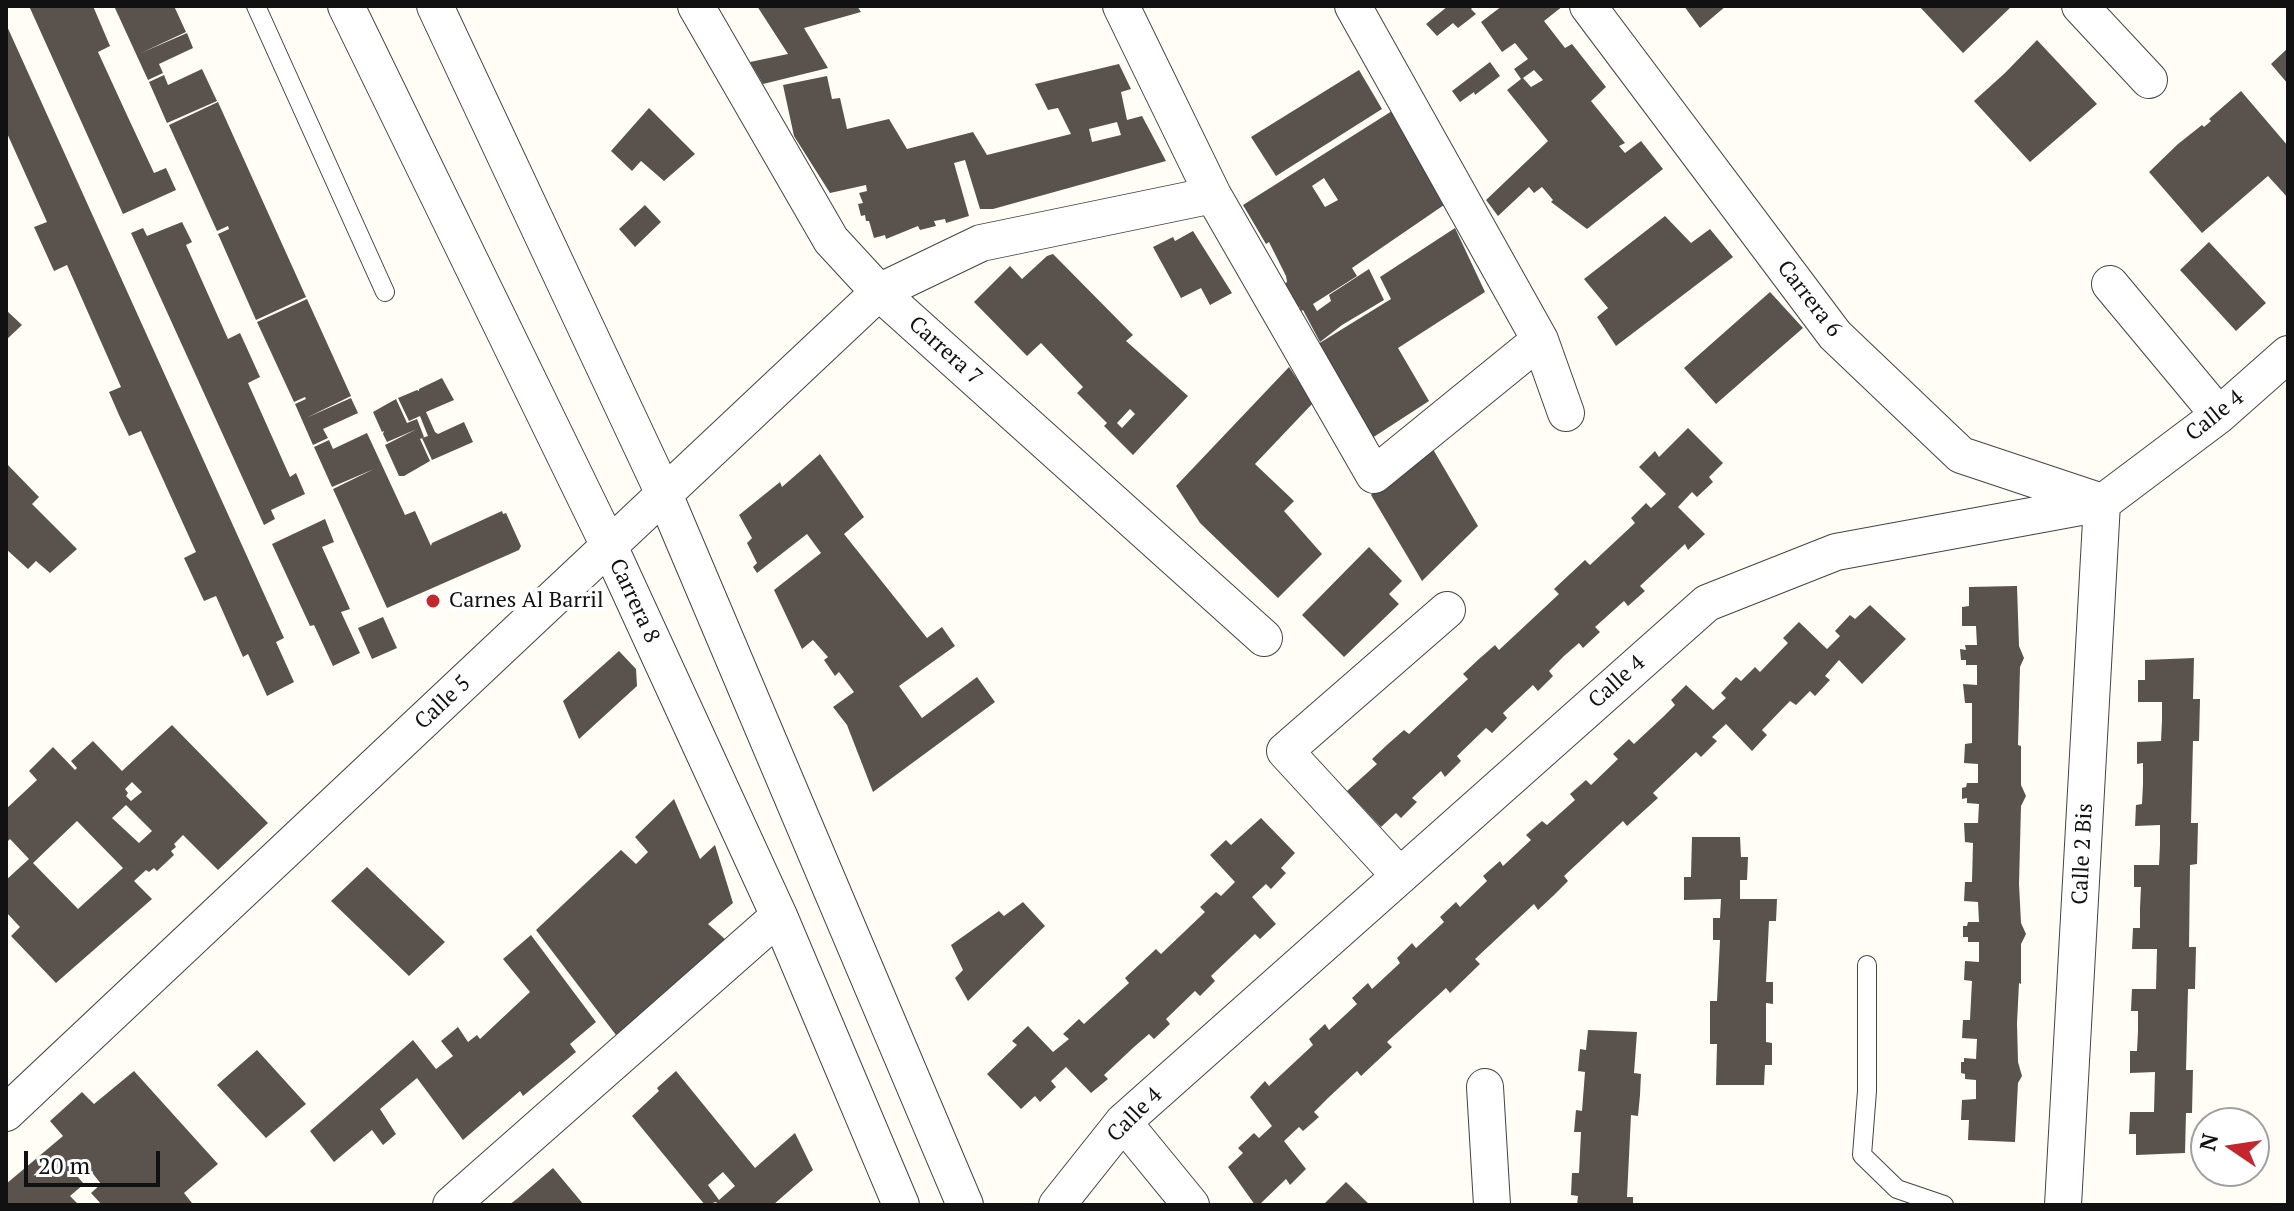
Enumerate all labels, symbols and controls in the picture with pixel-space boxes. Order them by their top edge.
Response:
street label: Carrera 6 [1771,255,1847,343]
street label: Carrera 7 [903,311,987,391]
street label: Calle 4 [2181,385,2249,447]
street label: Carrera 8 [603,555,665,647]
place label: Carnes Al Barril [449,588,604,614]
marker: Carnes Al Barril [424,592,442,610]
street label: Calle 4 [1583,650,1651,714]
street label: Calle 5 [410,671,476,735]
street label: Calle 2 Bis [2067,803,2099,905]
street label: Calle 4 [1102,1082,1168,1148]
north arrow [2190,1107,2270,1187]
text: N [2192,1131,2224,1153]
scale bar [28,1135,164,1185]
text: 20 m [38,1149,90,1181]

